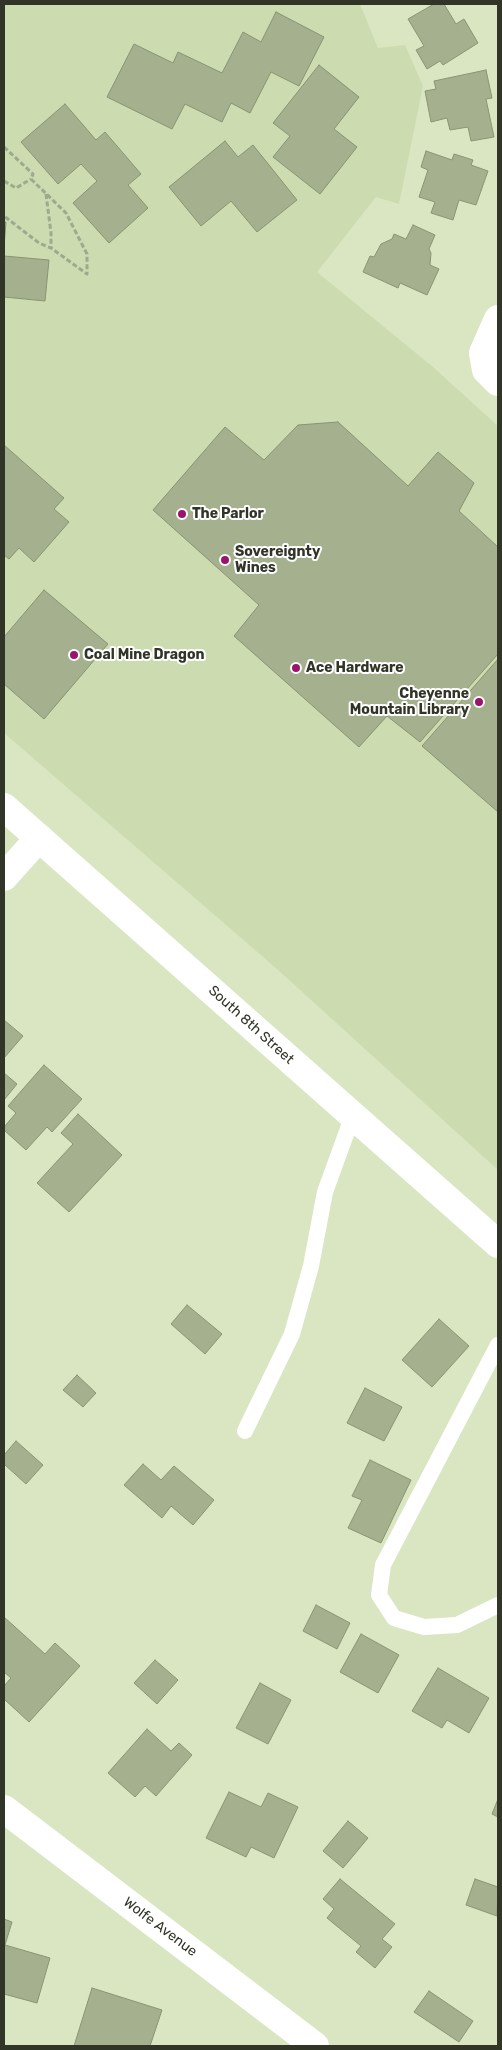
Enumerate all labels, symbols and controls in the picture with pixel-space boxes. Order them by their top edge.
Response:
place label: The Parlor [192,506,264,522]
marker: The Parlor [176,508,188,520]
place label: Sovereignty Wines [235,544,320,576]
marker: Sovereignty Wines [219,554,231,566]
place label: Coal Mine Dragon [84,647,204,663]
marker: Coal Mine Dragon [68,649,80,661]
place label: Ace Hardware [306,660,404,676]
marker: Ace Hardware [290,662,302,674]
place label: Cheyenne Mountain Library [350,686,469,719]
marker: Cheyenne Mountain Library [473,696,485,708]
street label: South 8th Street [205,982,297,1068]
street label: Wolfe Avenue [120,1894,200,1960]

